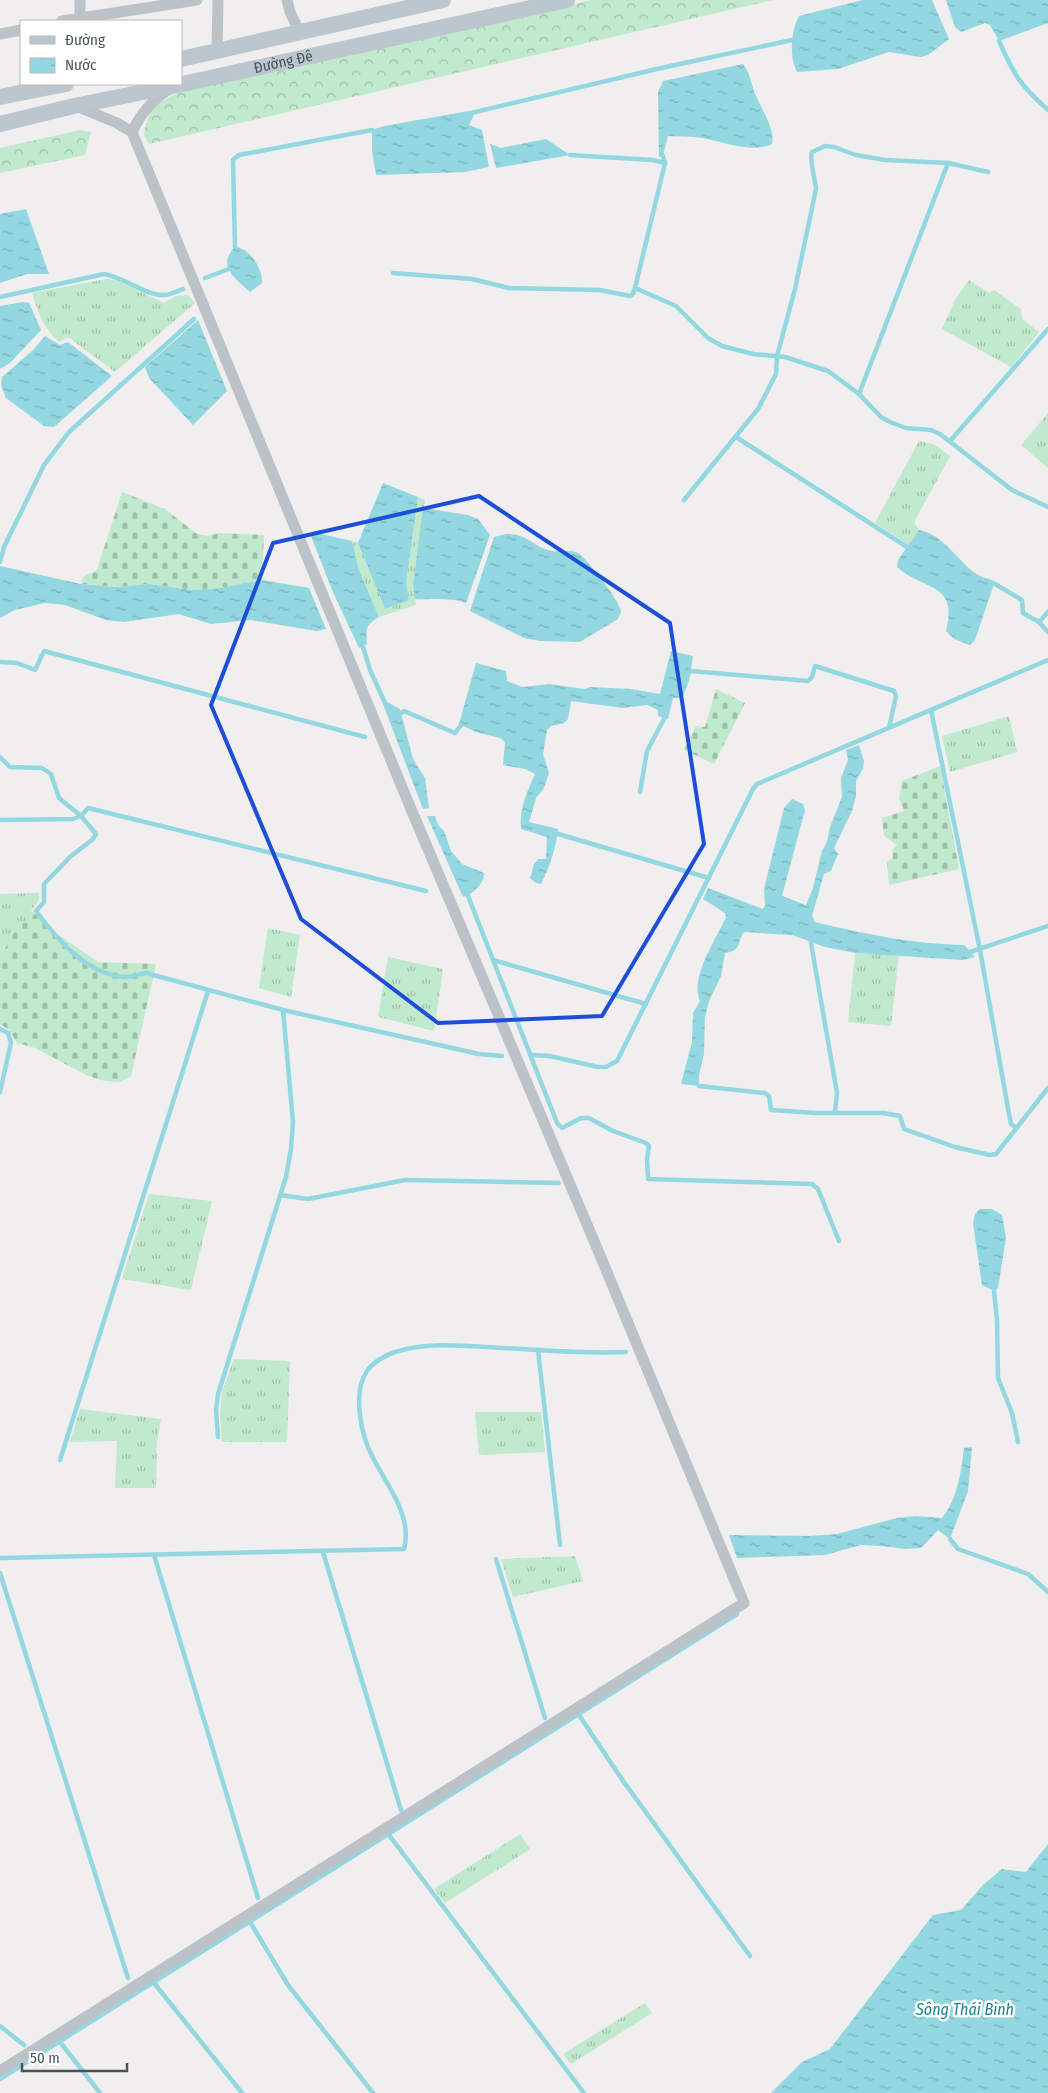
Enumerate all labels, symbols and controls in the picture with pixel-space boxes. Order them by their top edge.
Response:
legend [20,20,182,85]
text: Đường [65,31,105,49]
street label: Đường Đê [252,47,314,77]
text: Nước [65,56,97,74]
water label: Sông Thái Bình [915,2000,1014,2019]
scale bar [22,2040,128,2072]
text: 50 m [30,2049,60,2067]

